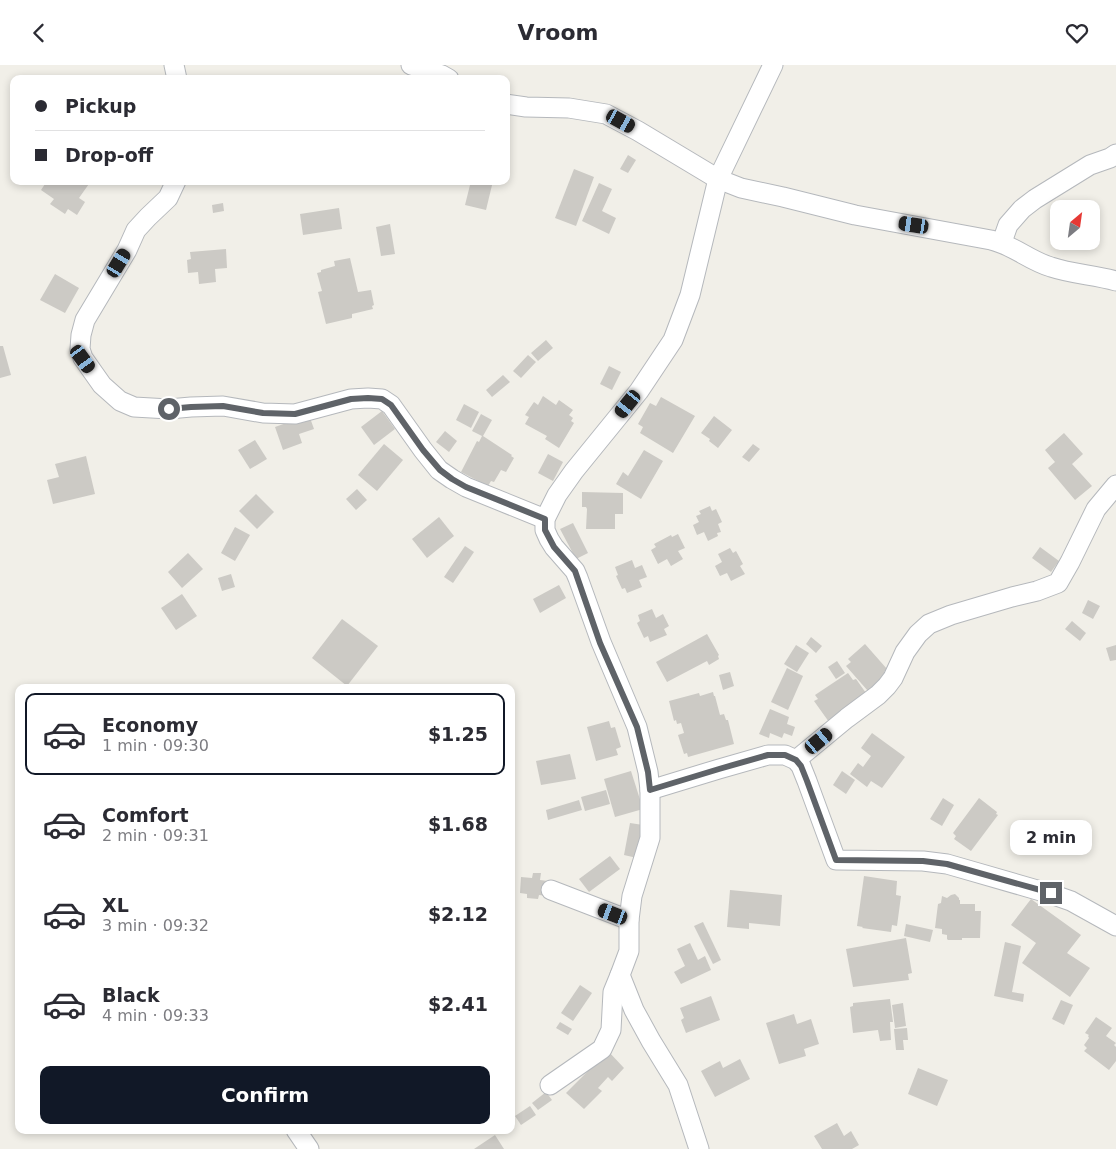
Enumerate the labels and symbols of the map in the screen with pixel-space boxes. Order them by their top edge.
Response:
car [604,107,637,135]
north arrow [1050,200,1100,250]
car [898,215,929,235]
car [104,246,133,280]
car [68,342,97,376]
car [612,388,643,420]
route start [158,398,180,420]
car [802,726,835,756]
callout: 2 min [1010,821,1092,855]
route end [1040,882,1062,904]
car [596,902,629,926]

